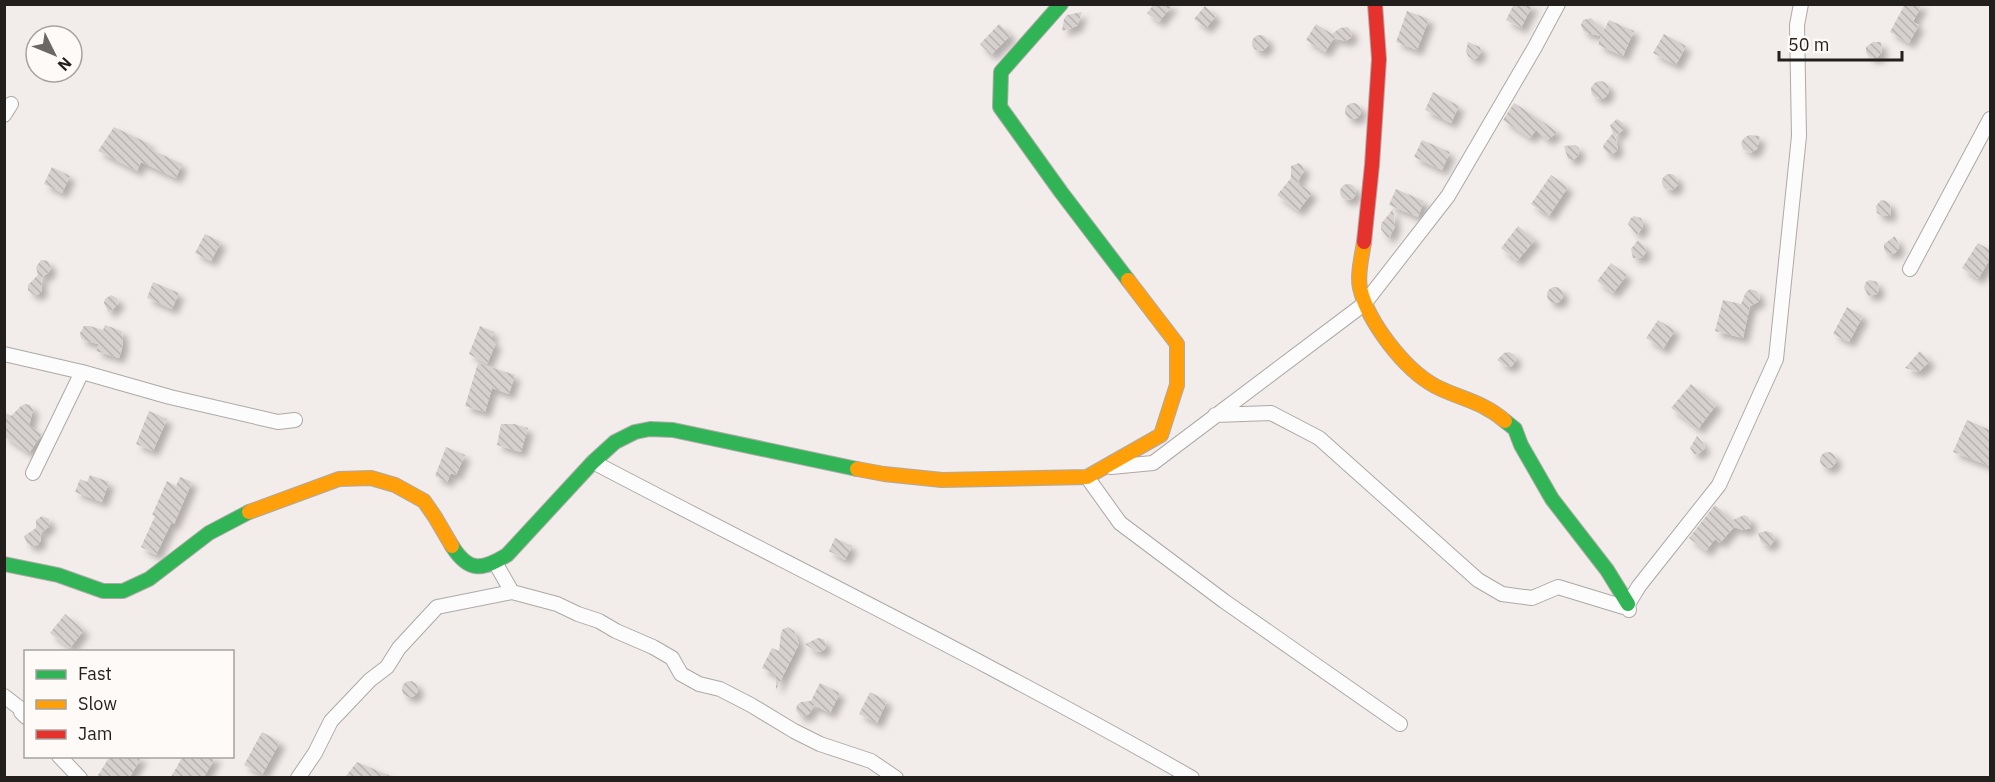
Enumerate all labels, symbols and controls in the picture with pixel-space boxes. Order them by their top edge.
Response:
north arrow [24,24,84,84]
scale bar [1779,24,1902,62]
text: 50 m [1788,33,1830,56]
text: N [54,53,76,75]
legend [24,650,234,758]
text: Fast [78,662,112,685]
text: Slow [78,692,117,715]
text: Jam [78,722,113,745]

